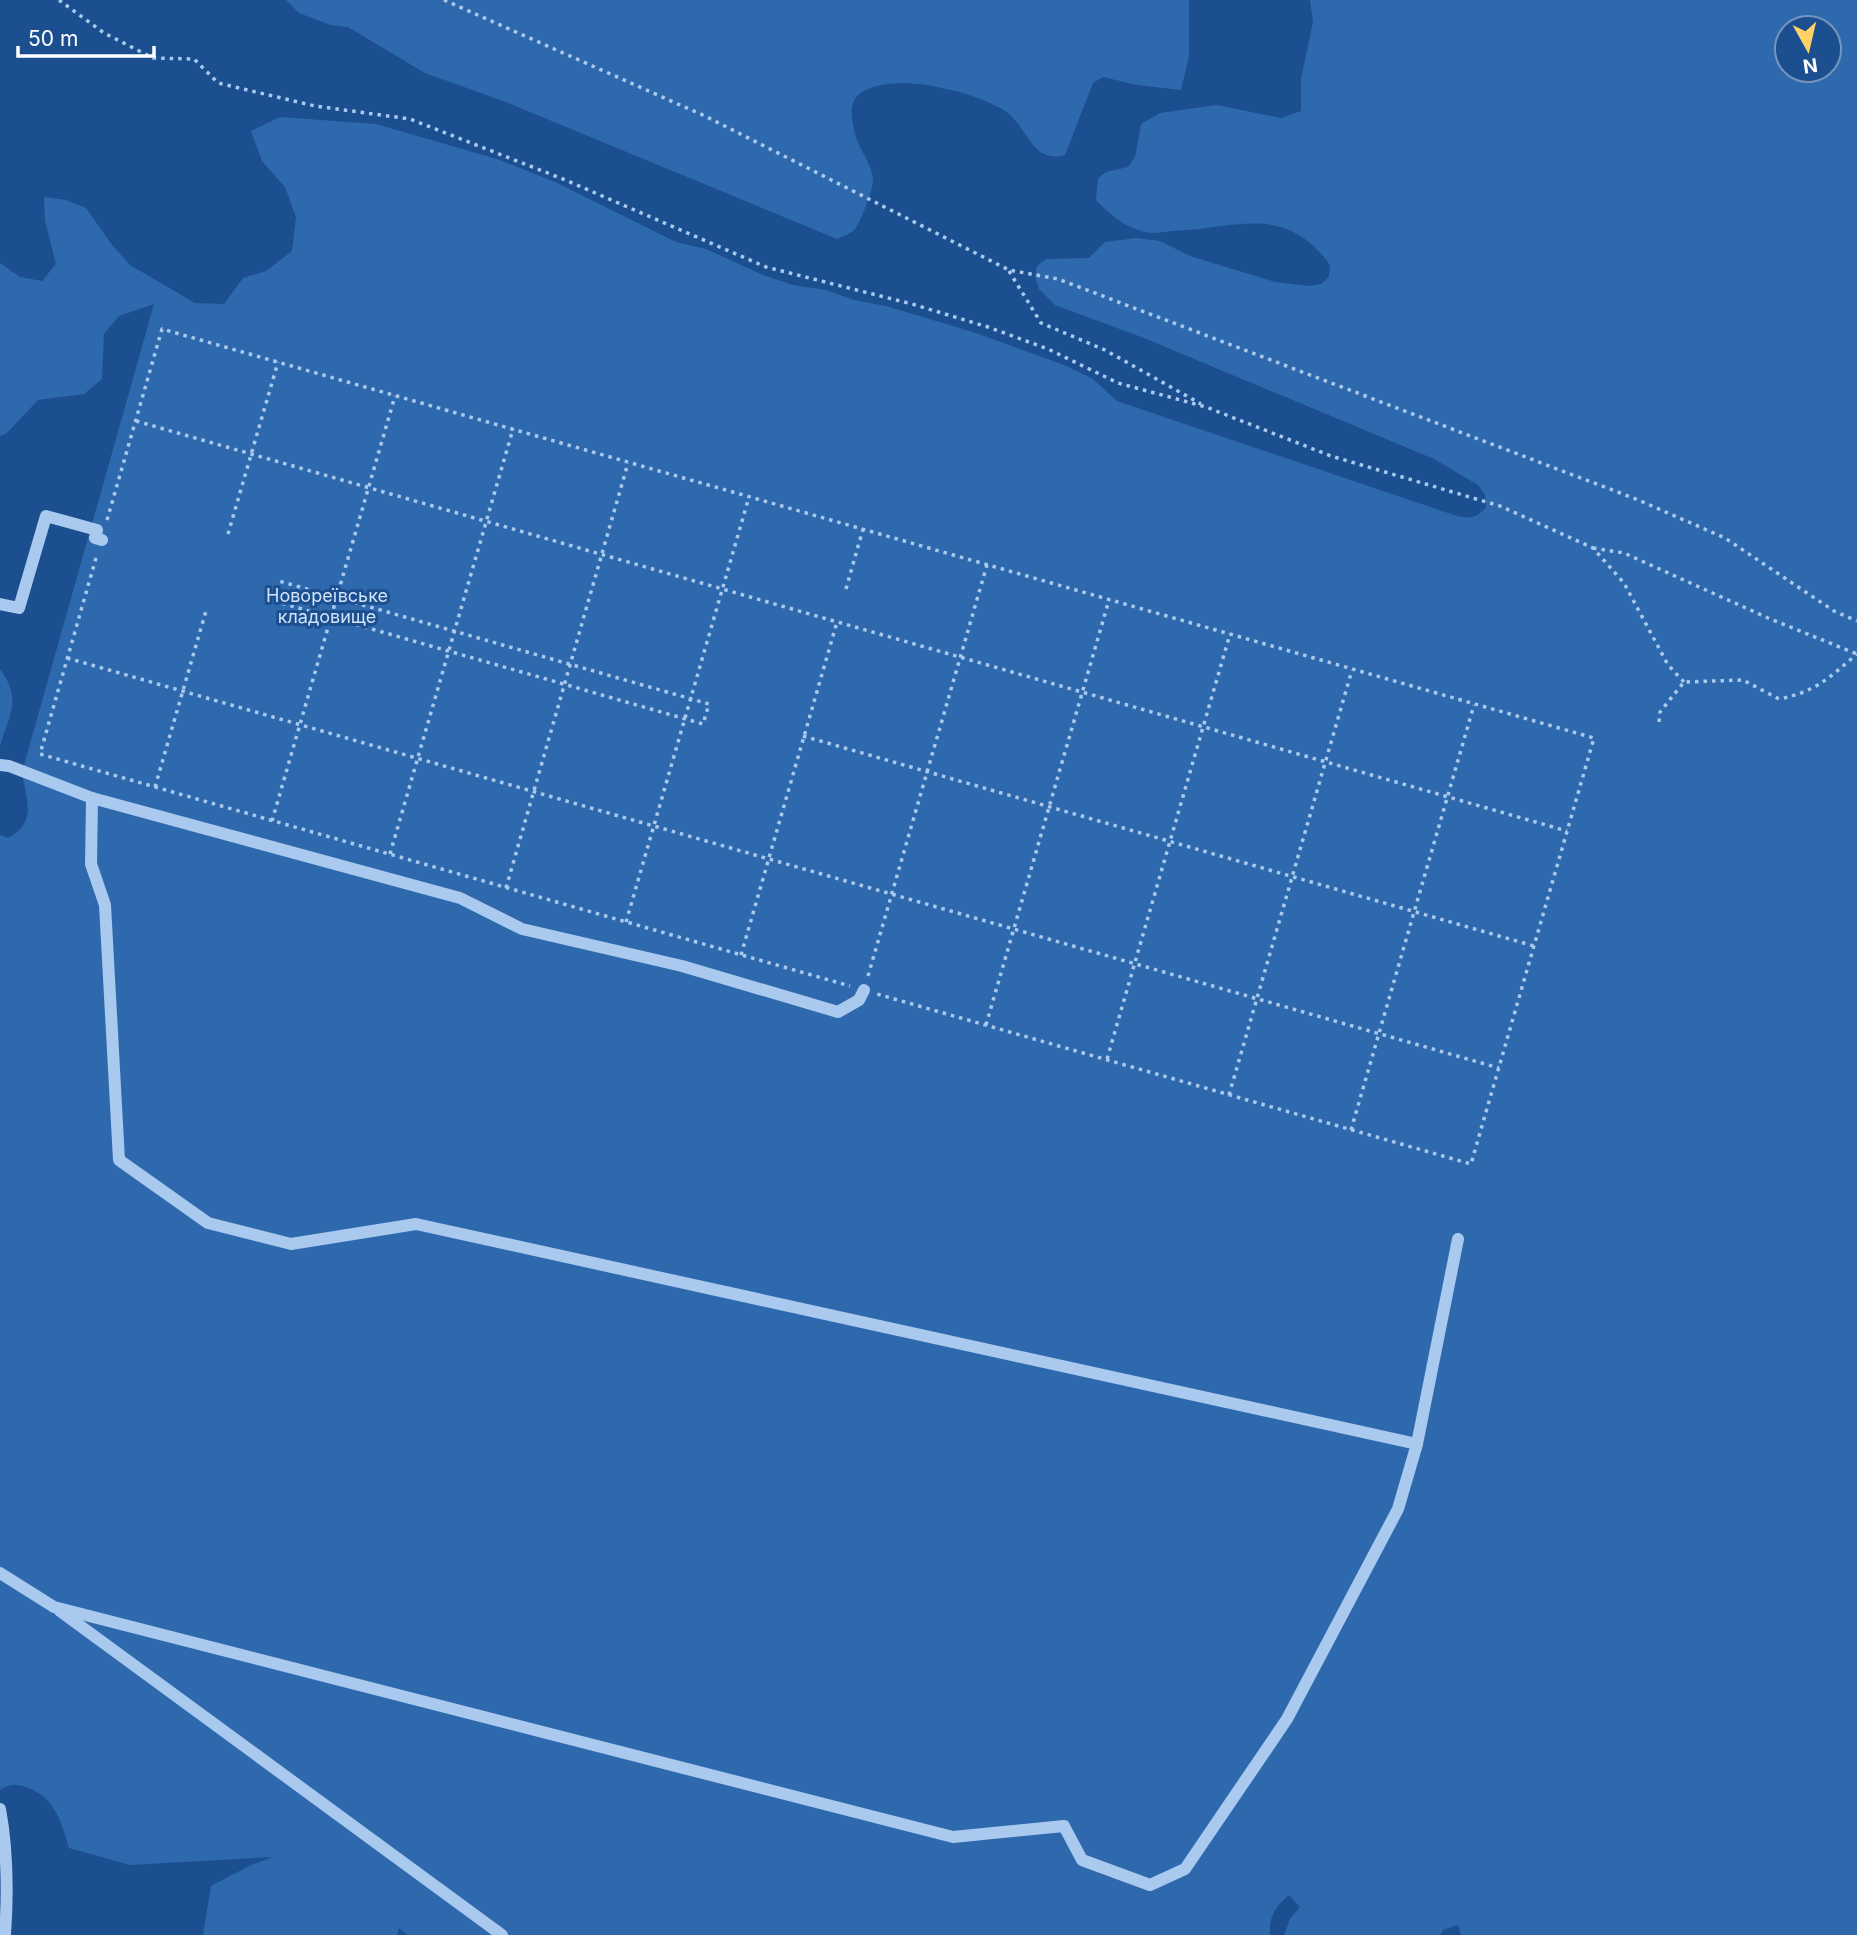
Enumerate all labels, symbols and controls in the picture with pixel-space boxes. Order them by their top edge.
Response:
scale bar [18,14,154,58]
north arrow [1773,14,1843,84]
text: 50 m [28,26,78,51]
text: N [1802,53,1819,78]
park label: Новореївське кладовище [266,585,388,627]

